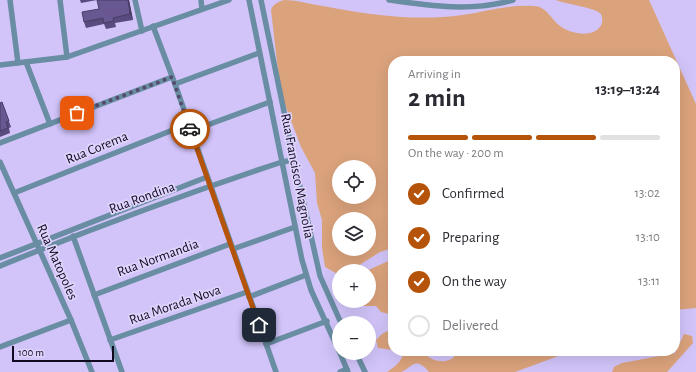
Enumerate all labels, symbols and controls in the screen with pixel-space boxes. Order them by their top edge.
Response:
text: Arriving in [408,68,461,81]
text: 13:19–13:24 [595,82,660,97]
text: 2 min [408,85,466,111]
pin [60,96,94,130]
icon: bag [66,102,88,124]
courier [170,109,210,149]
street label: Rua Francisco Magnolia [278,112,316,240]
icon: car [179,118,201,140]
street label: Rua Corema [64,129,131,167]
text: On the way · 200 m [408,147,504,160]
map controls [332,160,376,360]
button: locate [332,160,376,204]
street label: Rua Rondina [107,179,177,216]
icon: check [408,183,430,205]
text: Confirmed [442,186,504,201]
text: 13:02 [634,187,660,200]
button: layers [332,212,376,256]
street label: Rua Matopoles [34,222,80,302]
icon: check [408,227,430,249]
text: Preparing [442,230,499,245]
text: 13:10 [636,231,660,244]
street label: Rua Normandia [115,237,201,279]
button: + [332,264,376,308]
icon: check [408,271,430,293]
text: On the way [442,274,507,289]
text: 13:11 [638,275,660,288]
street label: Rua Morada Nova [127,283,223,327]
pin [242,308,276,342]
icon: home [248,314,270,336]
button: − [332,316,376,360]
text: Delivered [442,318,499,333]
scale bar [12,344,114,363]
text: 100 m [18,347,44,358]

